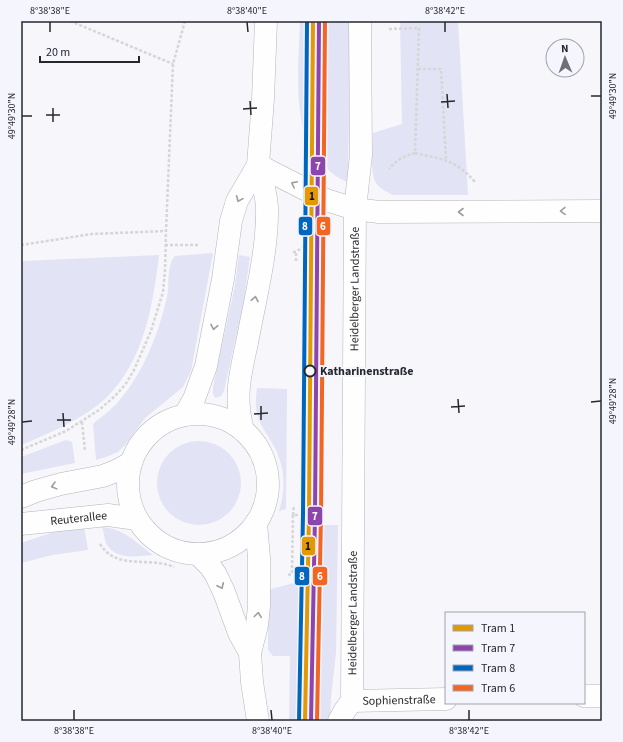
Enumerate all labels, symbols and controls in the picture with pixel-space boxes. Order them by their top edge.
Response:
text: 8°38'38"E [30,4,70,18]
text: 8°38'40"E [227,4,267,18]
text: 8°38'42"E [425,4,465,18]
scale bar [40,38,139,64]
north arrow [545,38,585,78]
text: N [561,41,569,56]
text: 20 m [46,44,70,61]
text: 49°49'30"N [606,73,620,119]
text: 49°49'30"N [5,93,19,139]
line badge: 7 [310,156,326,176]
text: 7 [315,159,321,174]
one-way arrow [291,181,298,188]
line badge: 1 [304,186,319,206]
text: 1 [309,189,315,204]
one-way arrow [236,195,244,203]
one-way arrow [560,207,566,216]
one-way arrow [458,208,464,216]
line badge: 8 [298,216,313,236]
line badge: 6 [316,216,331,236]
text: 8 [302,219,308,234]
text: 6 [320,219,326,234]
street label: Heidelberger Landstraße [346,227,364,351]
one-way arrow [250,296,259,302]
one-way arrow [210,323,219,330]
place label: Katharinenstraße [320,363,414,380]
marker: Katharinenstraße [303,364,317,378]
text: 49°49'28"N [606,378,620,424]
text: 49°49'28"N [5,399,19,445]
one-way arrow [50,482,57,490]
line badge: 7 [307,506,323,526]
street label: Reuterallee [49,507,108,530]
text: 7 [312,509,318,524]
line badge: 1 [301,536,316,556]
text: 1 [305,539,311,554]
street label: Heidelberger Landstraße [344,551,362,675]
line badge: 8 [294,566,310,586]
line badge: 6 [312,566,328,586]
text: 8 [299,569,305,584]
text: 6 [317,569,323,584]
one-way arrow [216,582,224,589]
one-way arrow [254,612,263,618]
legend [445,612,585,704]
text: Tram 1 [481,620,515,637]
text: Tram 7 [481,640,515,657]
text: Tram 8 [481,660,515,677]
text: Tram 6 [481,680,515,697]
street label: Sophienstraße [362,691,436,710]
text: 8°38'38"E [54,724,94,738]
text: 8°38'40"E [252,724,292,738]
text: 8°38'42"E [449,724,489,738]

